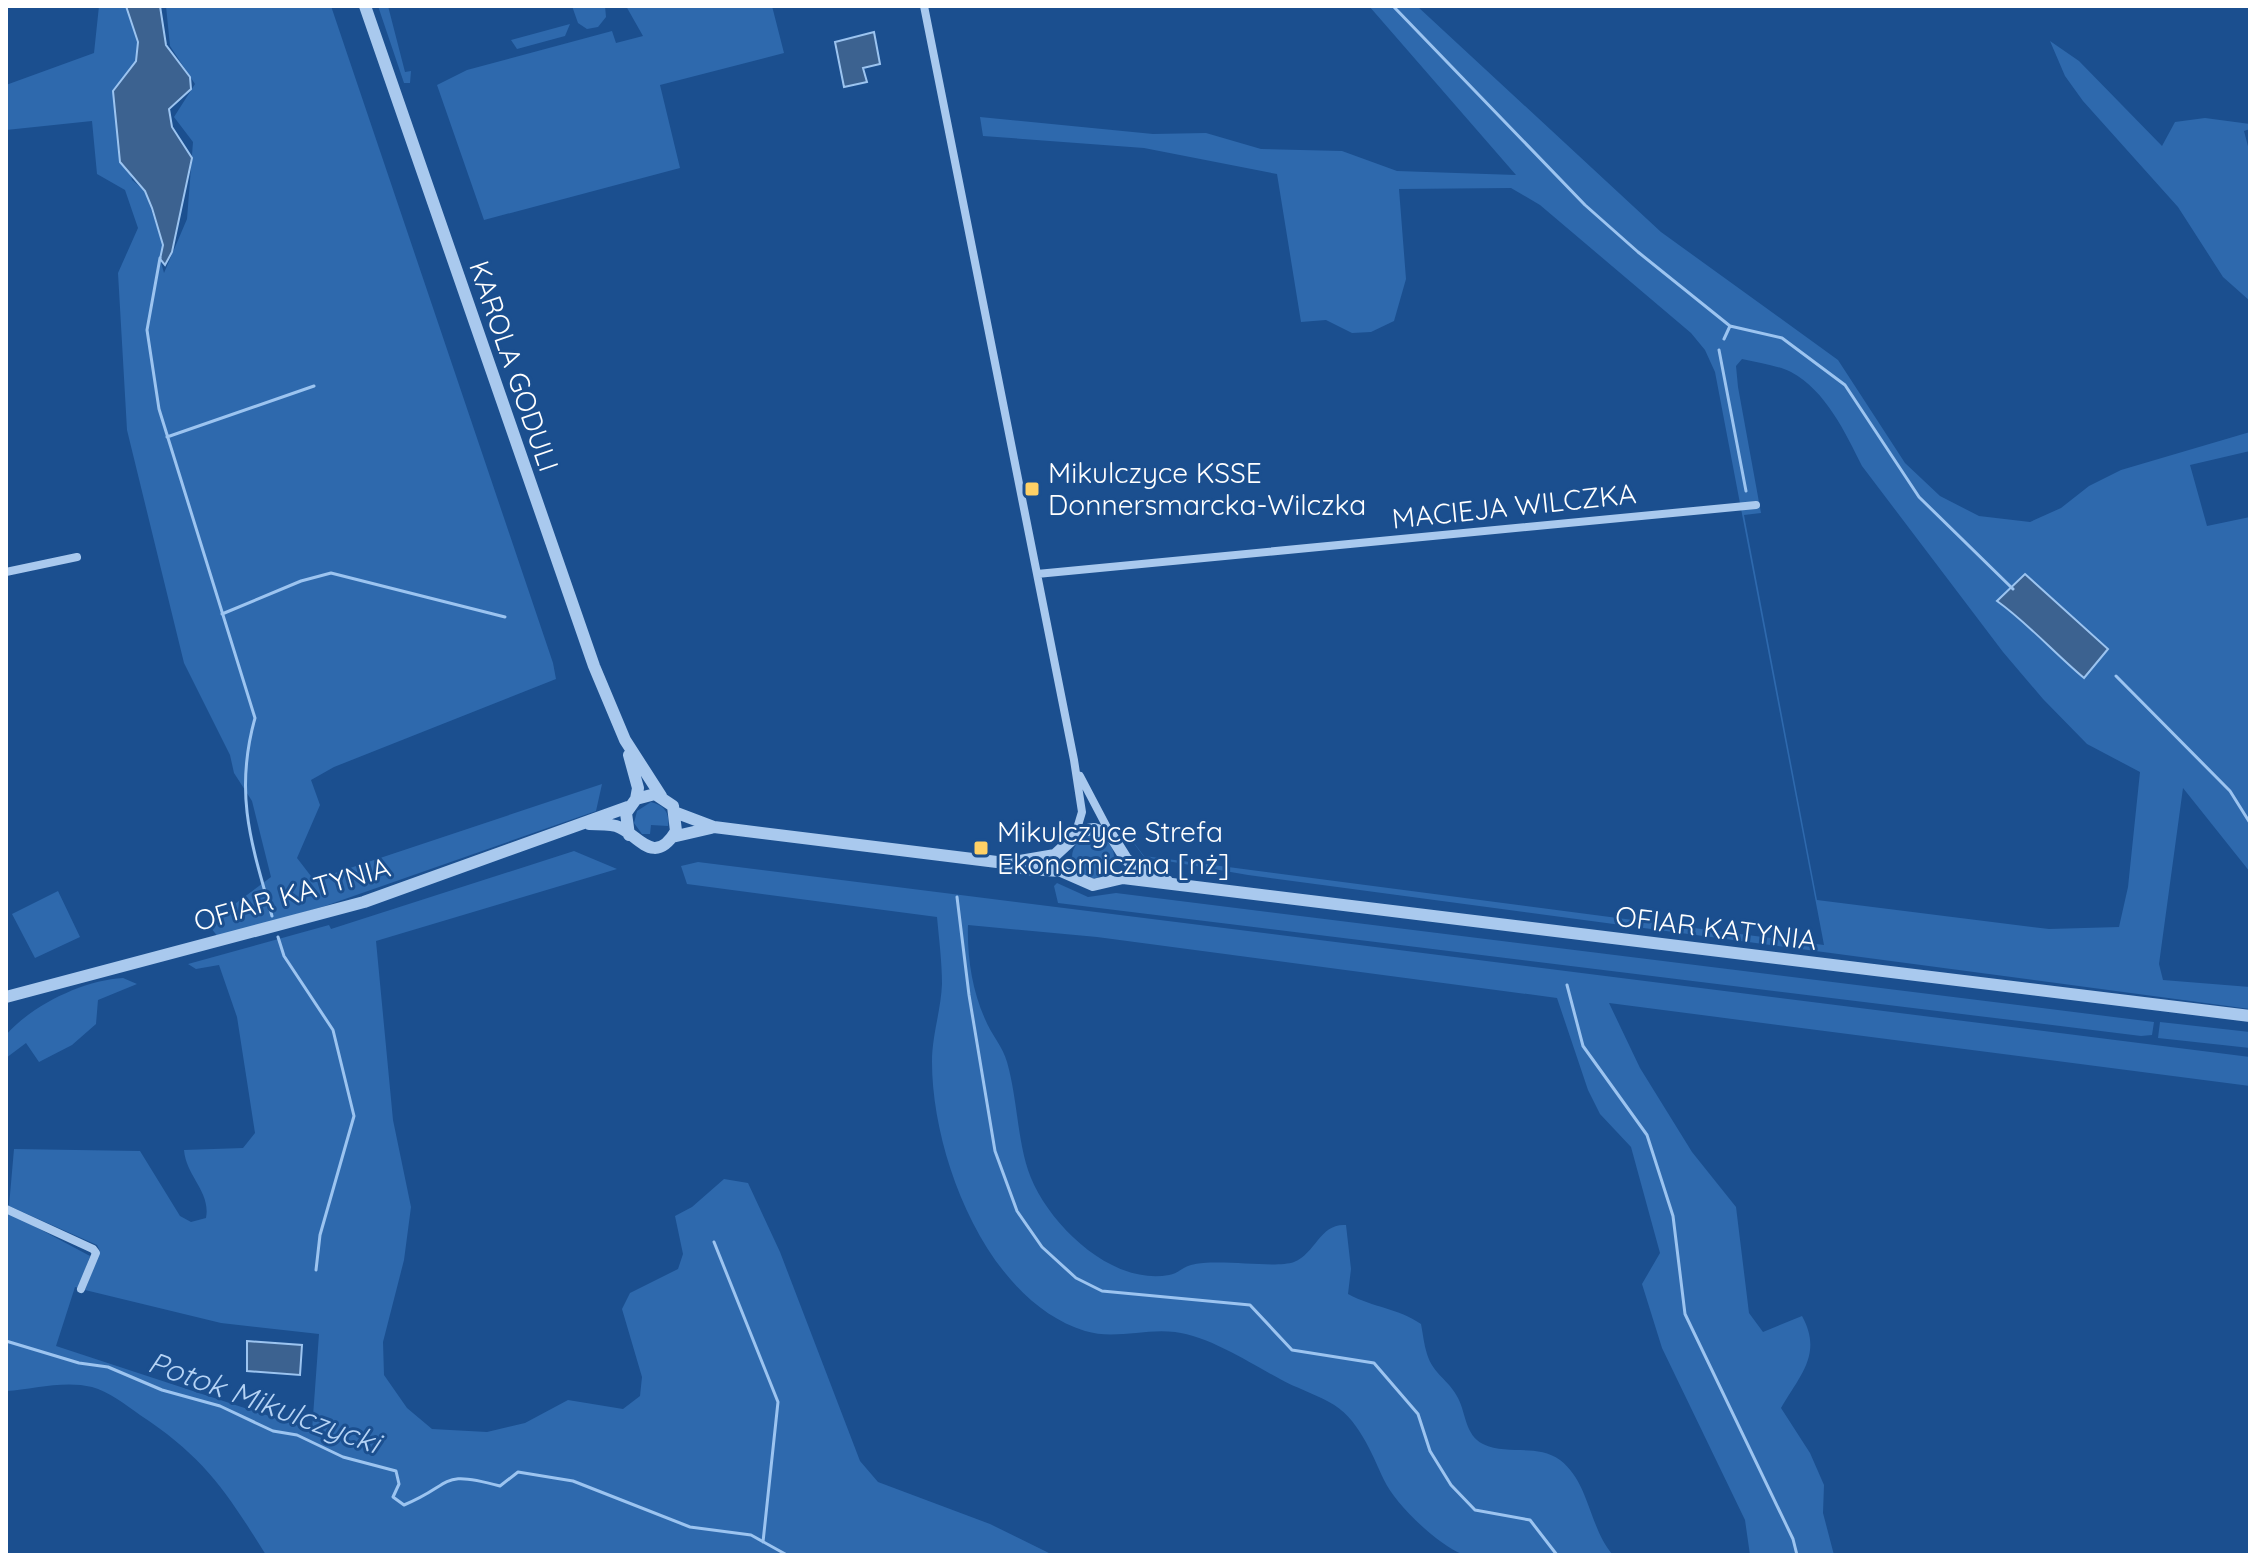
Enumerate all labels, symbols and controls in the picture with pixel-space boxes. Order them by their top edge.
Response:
street label: KAROLA GODULI [462,256,567,476]
place label: Mikulczyce KSSE Donnersmarcka-Wilczka [1048,455,1366,522]
street label: MACIEJA WILCZKA [1390,475,1638,536]
marker: Mikulczyce KSSE Donnersmarcka-Wilczka [1023,480,1041,498]
place label: Mikulczyce Strefa Ekonomiczna [nż] [997,814,1229,881]
marker: Mikulczyce Strefa Ekonomiczna [nż] [972,839,990,857]
street label: OFIAR KATYNIA [190,849,394,938]
street label: OFIAR KATYNIA [1613,898,1819,957]
water label: Potok Mikulczycki [143,1343,389,1463]

